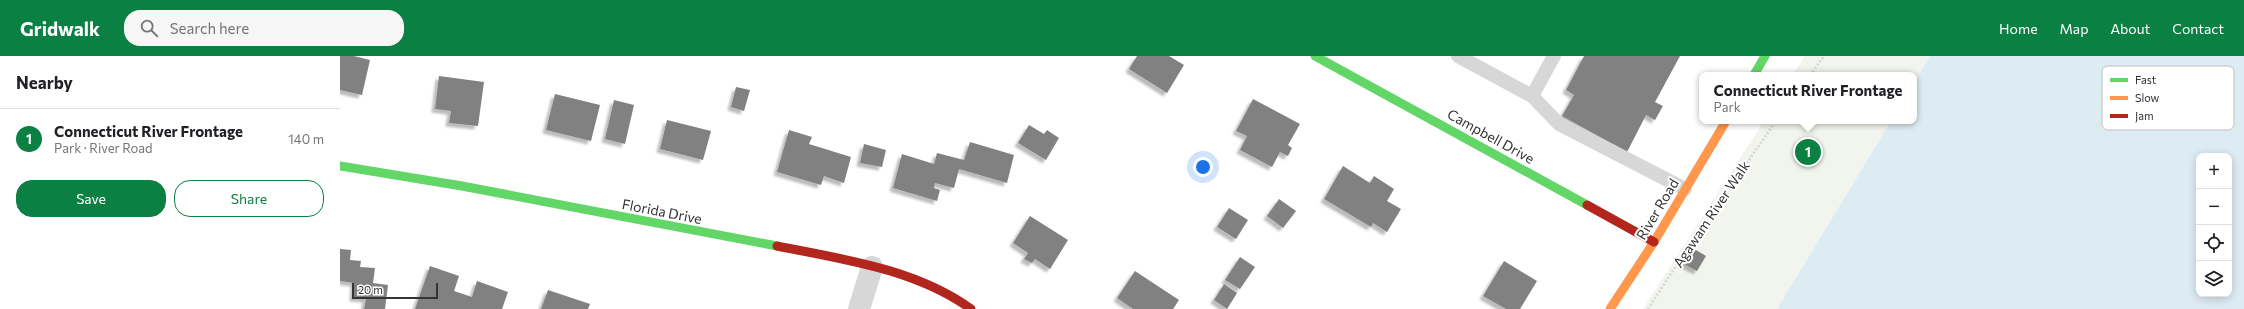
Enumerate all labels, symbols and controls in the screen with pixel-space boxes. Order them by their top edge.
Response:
search box [124,10,404,46]
text: Gridwalk [20,17,100,40]
icon: search [138,17,160,39]
text: Search here [170,19,249,37]
text: Home [1999,20,2038,37]
text: Map [2060,20,2088,37]
text: About [2110,20,2150,37]
text: Contact [2172,20,2224,37]
legend [2102,66,2234,130]
text: Nearby [16,72,73,93]
popup [1699,72,1917,124]
text: Fast [2135,73,2157,86]
text: Connecticut River Frontage [1714,81,1903,99]
text: Slow [2135,91,2160,104]
text: Park [1714,99,1741,115]
street label: Campbell Drive [1445,105,1537,167]
text: Jam [2135,109,2154,123]
text: Connecticut River Frontage [54,122,243,140]
text: 1 [26,131,32,147]
text: 140 m [288,131,324,147]
pin: 1 [1795,137,1821,167]
text: Park · River Road [54,140,153,156]
map controls [2196,153,2232,297]
button: + [2196,153,2232,189]
your location [1193,157,1213,177]
street label: Agawam River Walk [1669,157,1753,271]
street label: River Road [1632,175,1682,243]
button: Save [16,180,166,217]
button: Share [174,180,324,217]
button: − [2196,189,2232,225]
street label: Florida Drive [621,195,703,227]
button: locate [2196,225,2232,261]
button: layers [2196,261,2232,297]
scale bar [352,281,438,300]
text: 20 m [358,283,383,296]

